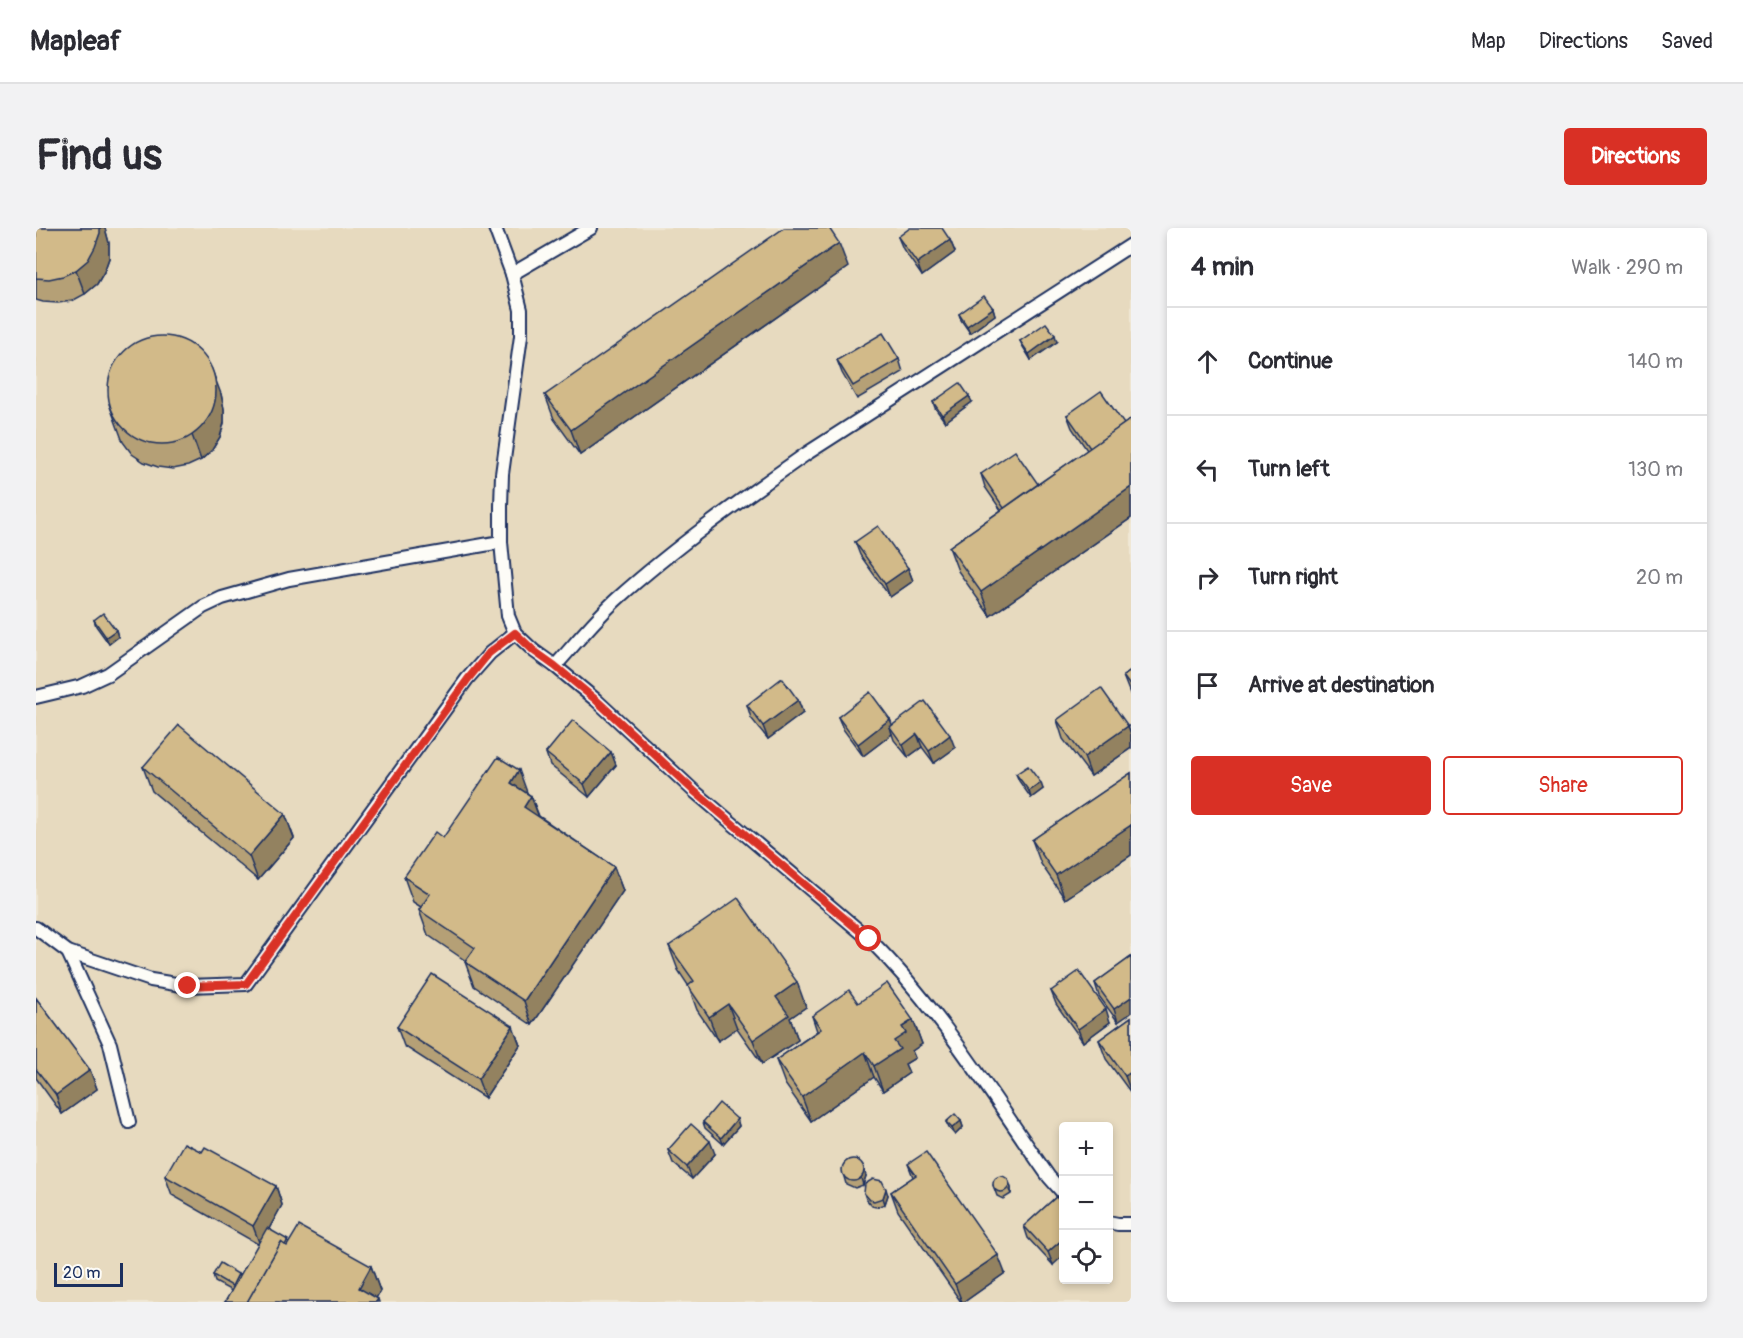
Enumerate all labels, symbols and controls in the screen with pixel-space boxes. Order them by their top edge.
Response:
text: Mapleaf [30,24,121,59]
text: Map [1471,28,1506,55]
text: Directions [1539,28,1628,55]
text: Saved [1661,28,1713,55]
button: Directions [1564,128,1707,185]
text: Find us [36,130,162,182]
text: 4 min [1191,251,1254,283]
text: Walk · 290 m [1571,255,1683,280]
icon: ahead [1191,345,1224,378]
text: Continue [1248,347,1332,375]
text: 140 m [1628,349,1683,374]
icon: left [1191,453,1224,486]
text: Turn left [1248,455,1330,483]
text: 130 m [1628,457,1683,482]
icon: right [1191,561,1224,594]
text: Turn right [1248,563,1338,591]
text: 20 m [1636,565,1683,590]
icon: arrive [1191,669,1224,702]
text: Arrive at destination [1248,671,1434,699]
button: Save [1191,756,1431,815]
button: Share [1443,756,1683,815]
route start [855,925,881,951]
route end [174,972,200,998]
map controls [1059,1122,1113,1284]
button: + [1059,1122,1113,1176]
button: − [1059,1176,1113,1230]
button: locate [1059,1230,1113,1284]
scale bar [54,1260,123,1288]
text: 20 m [63,1263,101,1283]

